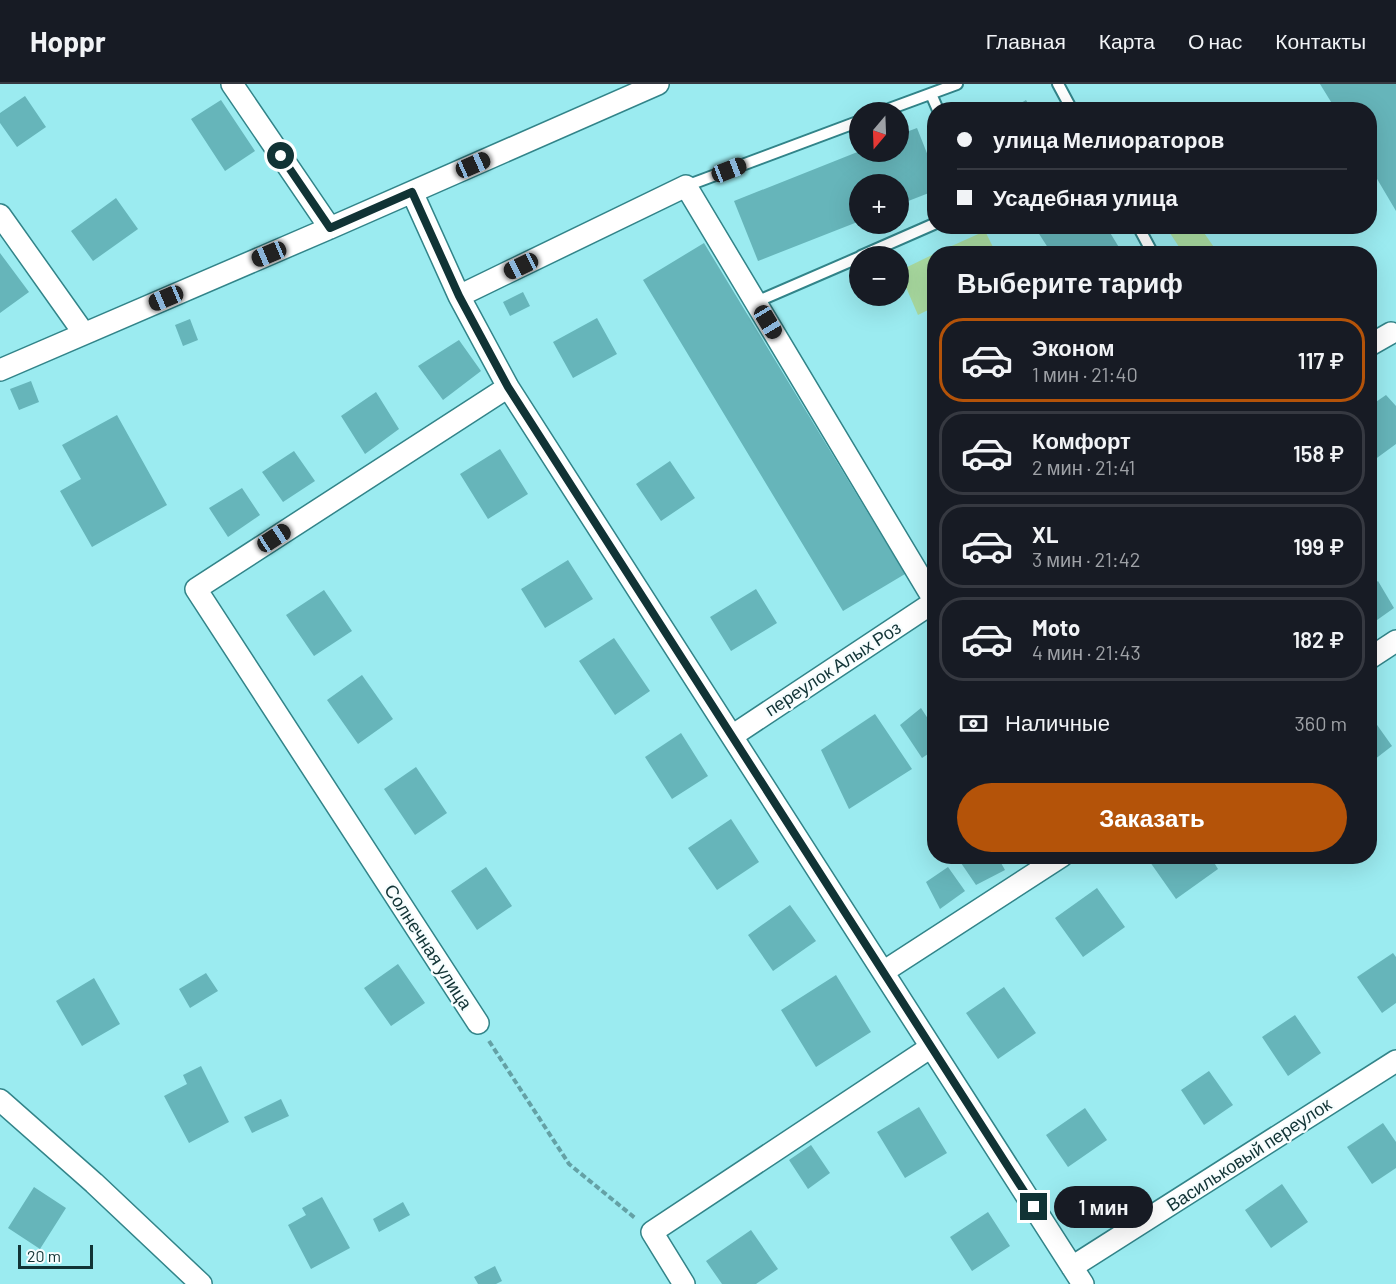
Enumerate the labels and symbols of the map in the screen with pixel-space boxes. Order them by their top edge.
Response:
north arrow [849,102,909,162]
route start [267,142,294,169]
car [453,149,493,181]
car [709,155,749,185]
car [249,239,289,269]
car [501,250,541,282]
car [146,283,186,313]
car [751,302,785,342]
car [254,521,294,555]
street label: переулок Алых Роз [760,616,905,720]
street label: Солнечная улица [380,880,478,1014]
street label: Васильковый переулок [1162,1093,1335,1216]
callout: 1 мин [1055,1186,1154,1228]
route end [1020,1193,1047,1220]
scale bar [18,1242,93,1270]

